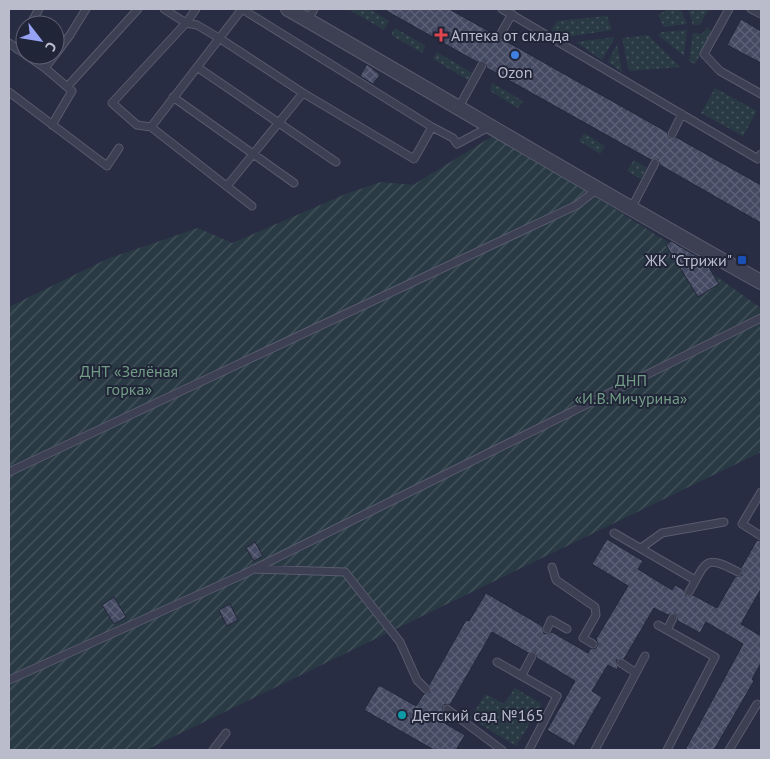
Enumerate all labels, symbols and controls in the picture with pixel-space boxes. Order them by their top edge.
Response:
north arrow [15,15,65,65]
place label: Аптека от склада [451,25,569,45]
marker: Аптека от склада [435,29,447,41]
text: С [41,39,61,55]
marker: Ozon [509,49,521,61]
place label: Ozon [498,62,532,82]
place label: ЖК "Стрижи" [644,250,732,270]
marker: ЖК "Стрижи" [736,254,748,266]
park label: ДНТ «Зелёная горка» [80,361,178,399]
park label: ДНП «И.В.Мичурина» [574,370,688,408]
place label: Детский сад №165 [412,705,544,725]
marker: Детский сад №165 [396,709,408,721]

